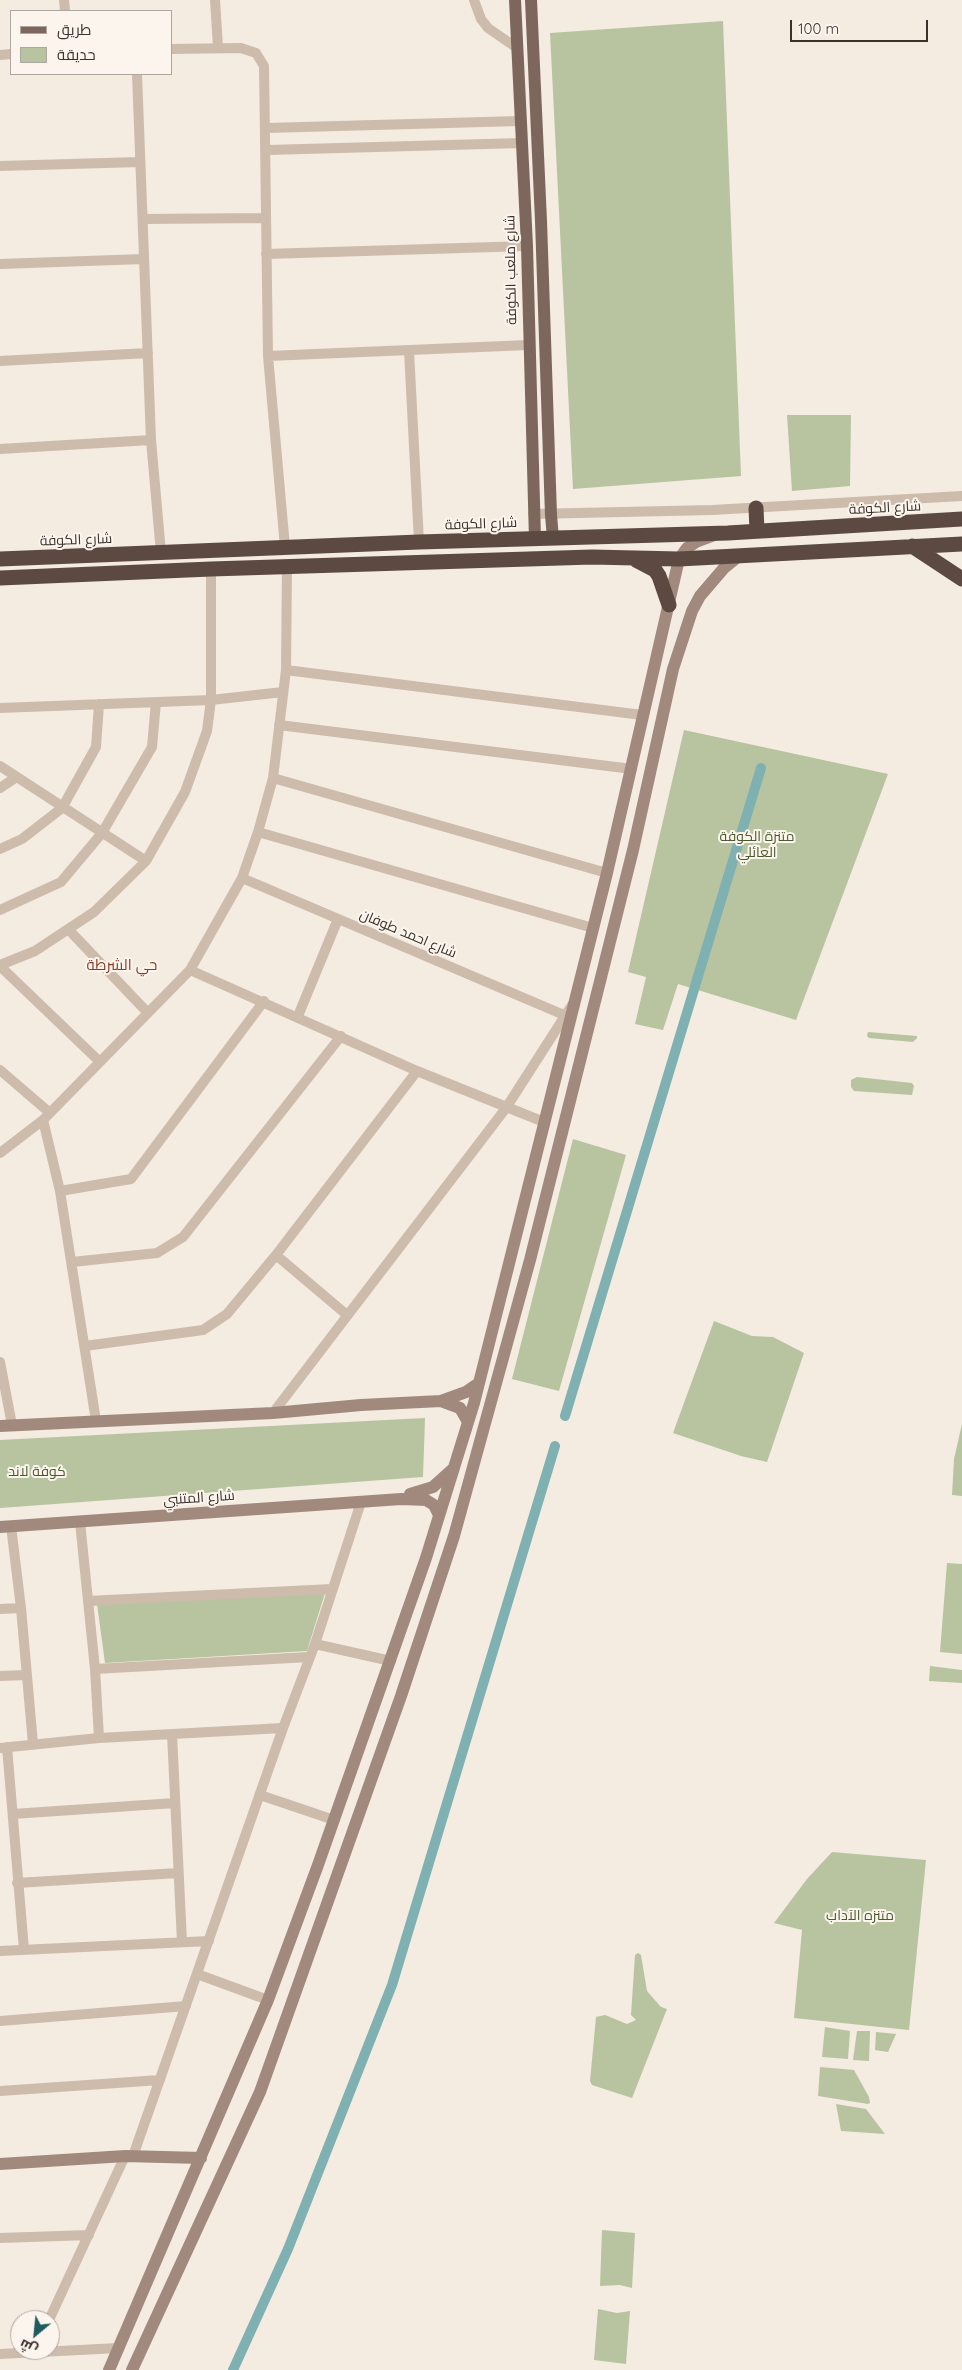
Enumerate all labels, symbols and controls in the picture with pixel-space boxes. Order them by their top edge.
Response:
legend [10,10,172,75]
scale bar [792,10,930,42]
text: 100 m [798,19,839,38]
text: طريق [57,20,91,39]
text: حديقة [57,45,96,64]
street label: شارع ملعب الكوفة [502,215,520,325]
street label: شارع الكوفة [848,498,922,518]
street label: شارع الكوفة [445,514,517,534]
street label: شارع الكوفة [40,530,112,550]
park label: متنزة الكوفة العائلي [720,829,794,862]
street label: شارع احمد طوفان [357,906,459,962]
district label: حي الشرطة [87,956,157,974]
park label: كوفة لاند [8,1464,66,1480]
street label: شارع المتنبي [163,1487,235,1509]
park label: متنزه الآداب [826,1908,894,1924]
north arrow [10,2310,60,2360]
text: ش [16,2335,41,2360]

